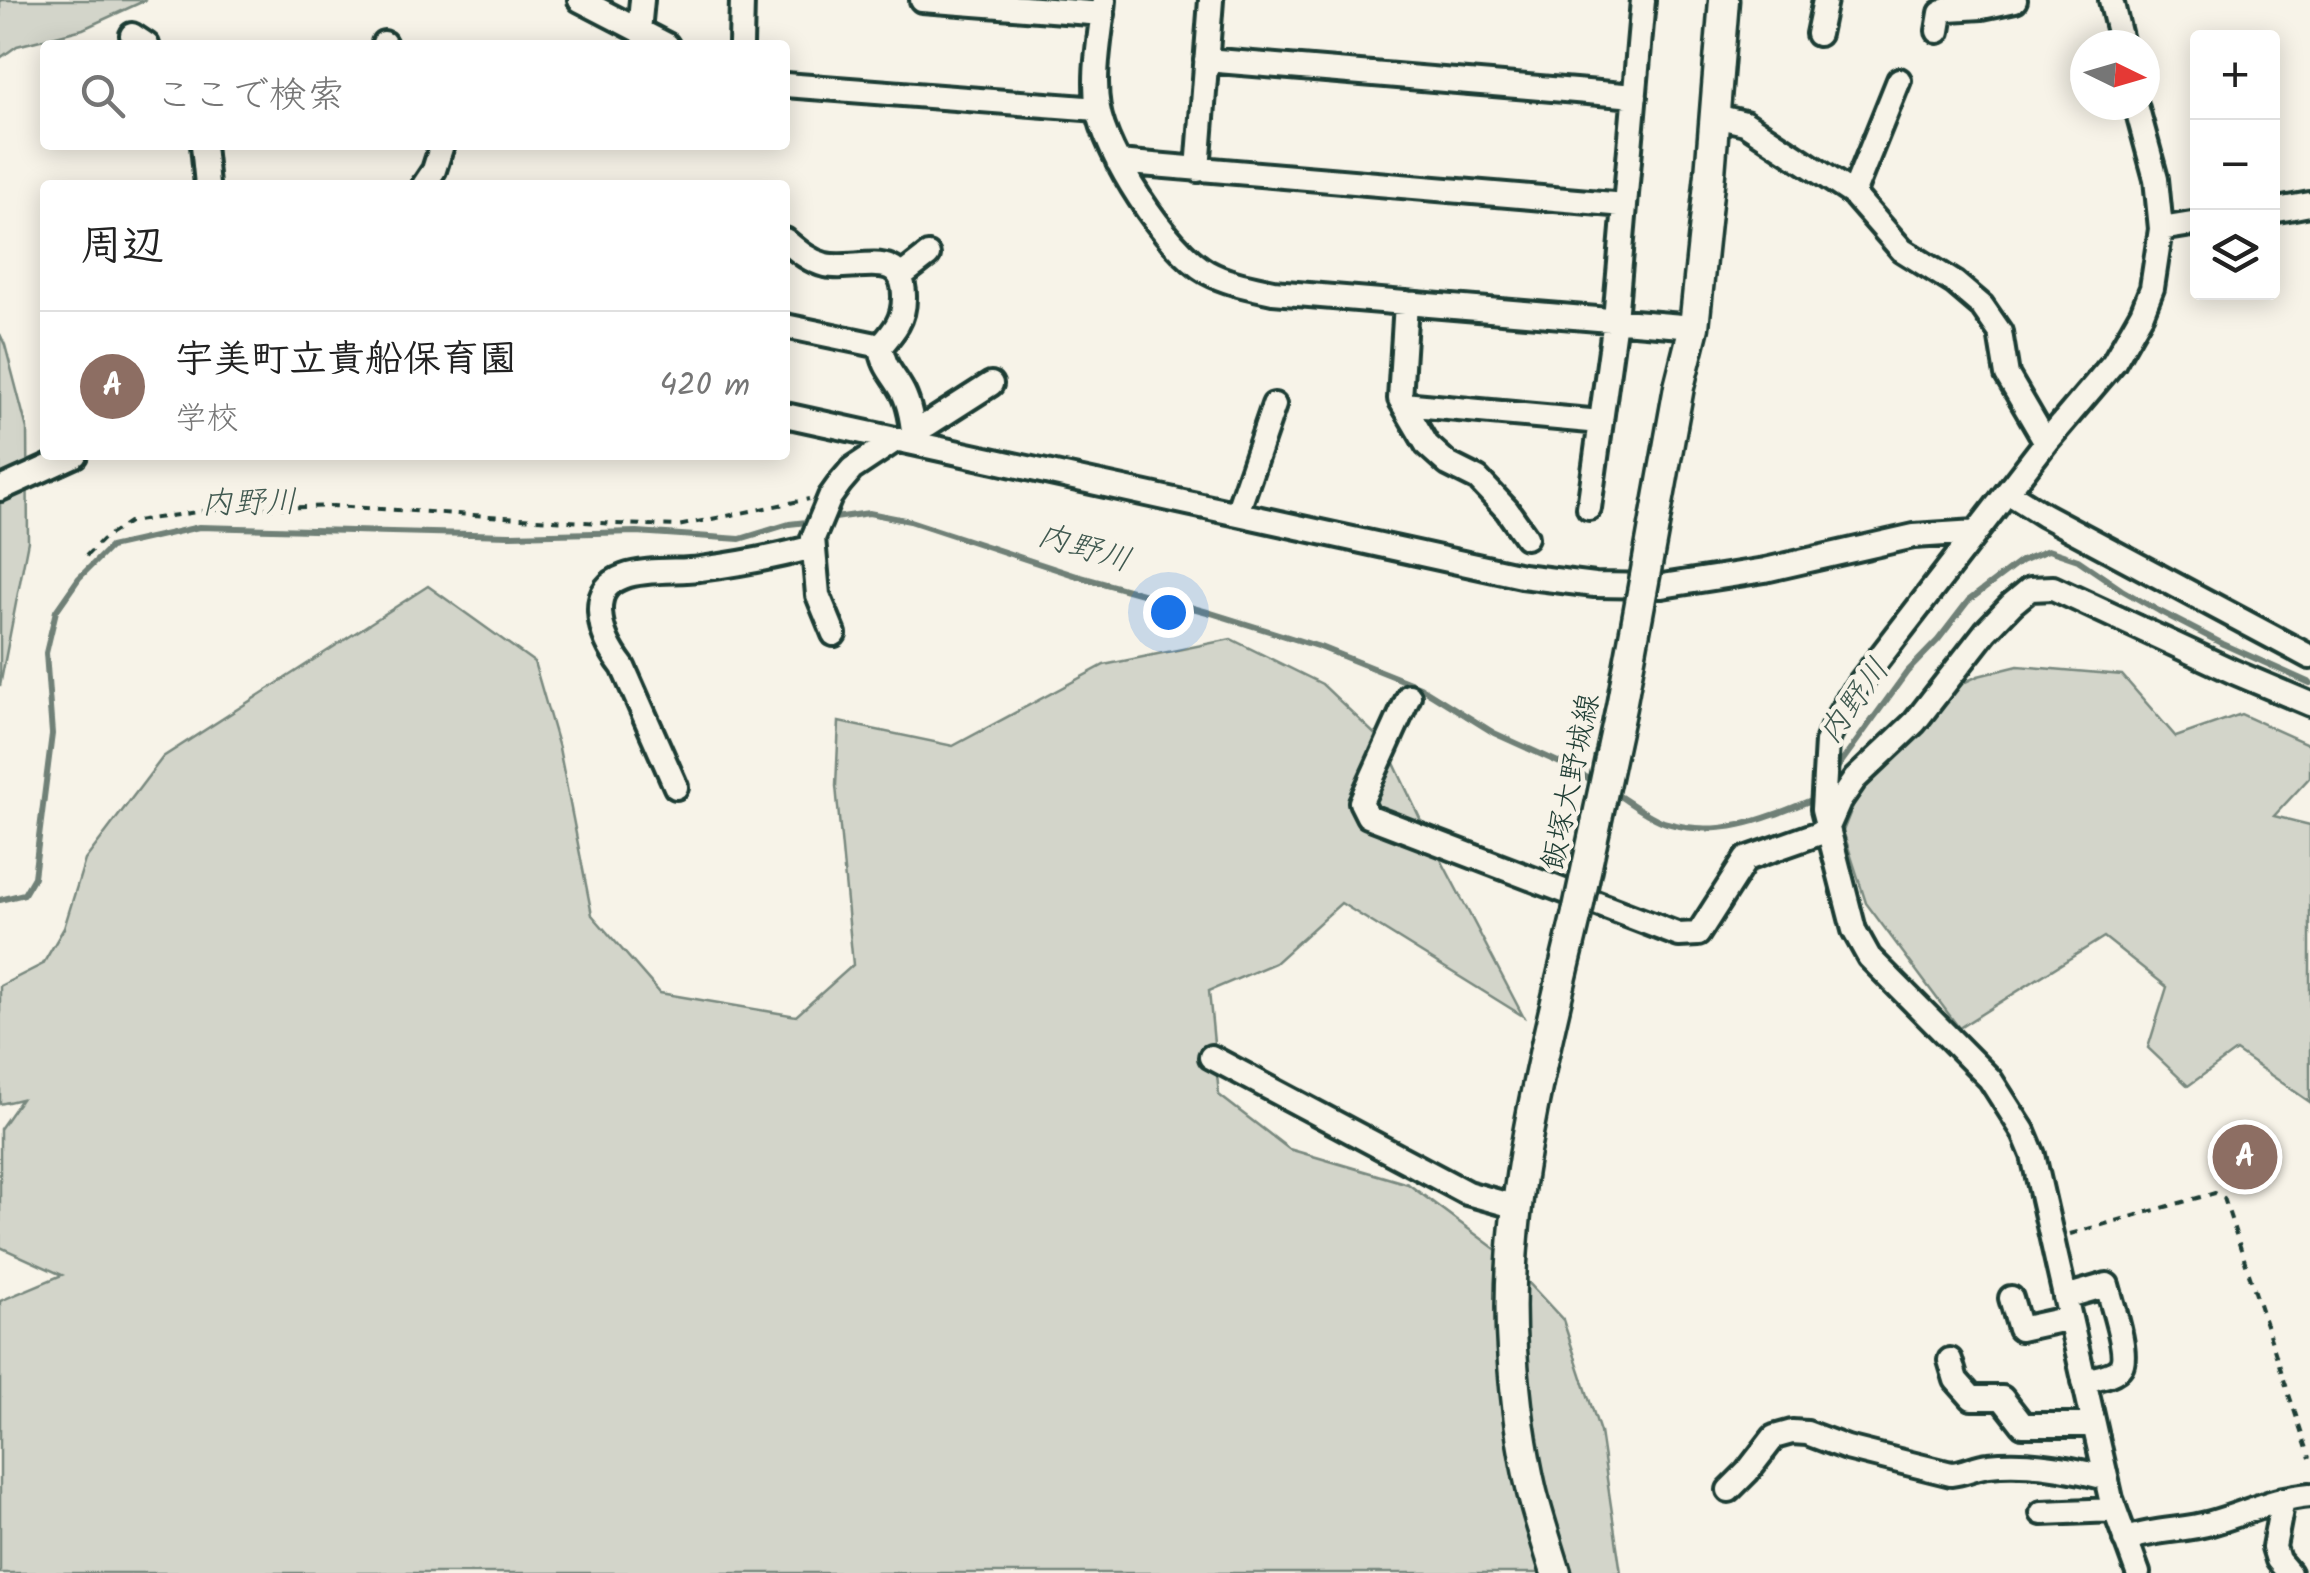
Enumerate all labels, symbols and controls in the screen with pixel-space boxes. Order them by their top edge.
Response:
north arrow [2070,30,2160,120]
map controls [2190,30,2280,300]
button: + [2190,30,2280,120]
search box [40,40,790,150]
text: ここで検索 [155,67,345,127]
icon: search [75,68,130,123]
button: − [2190,120,2280,210]
button: layers [2190,210,2280,300]
text: 周辺 [80,214,164,281]
text: 宇美町立貴船保育園 [175,331,517,391]
text: A [102,361,123,412]
text: 420 m [659,361,750,412]
text: 学校 [175,394,239,445]
water label: 内野川 [201,478,297,530]
water label: 内野川 [1031,511,1137,587]
your location [1143,587,1194,638]
water label: 内野川 [1806,648,1904,756]
street label: 飯塚大野城線 [1530,689,1614,875]
pin: A [2212,1120,2278,1194]

